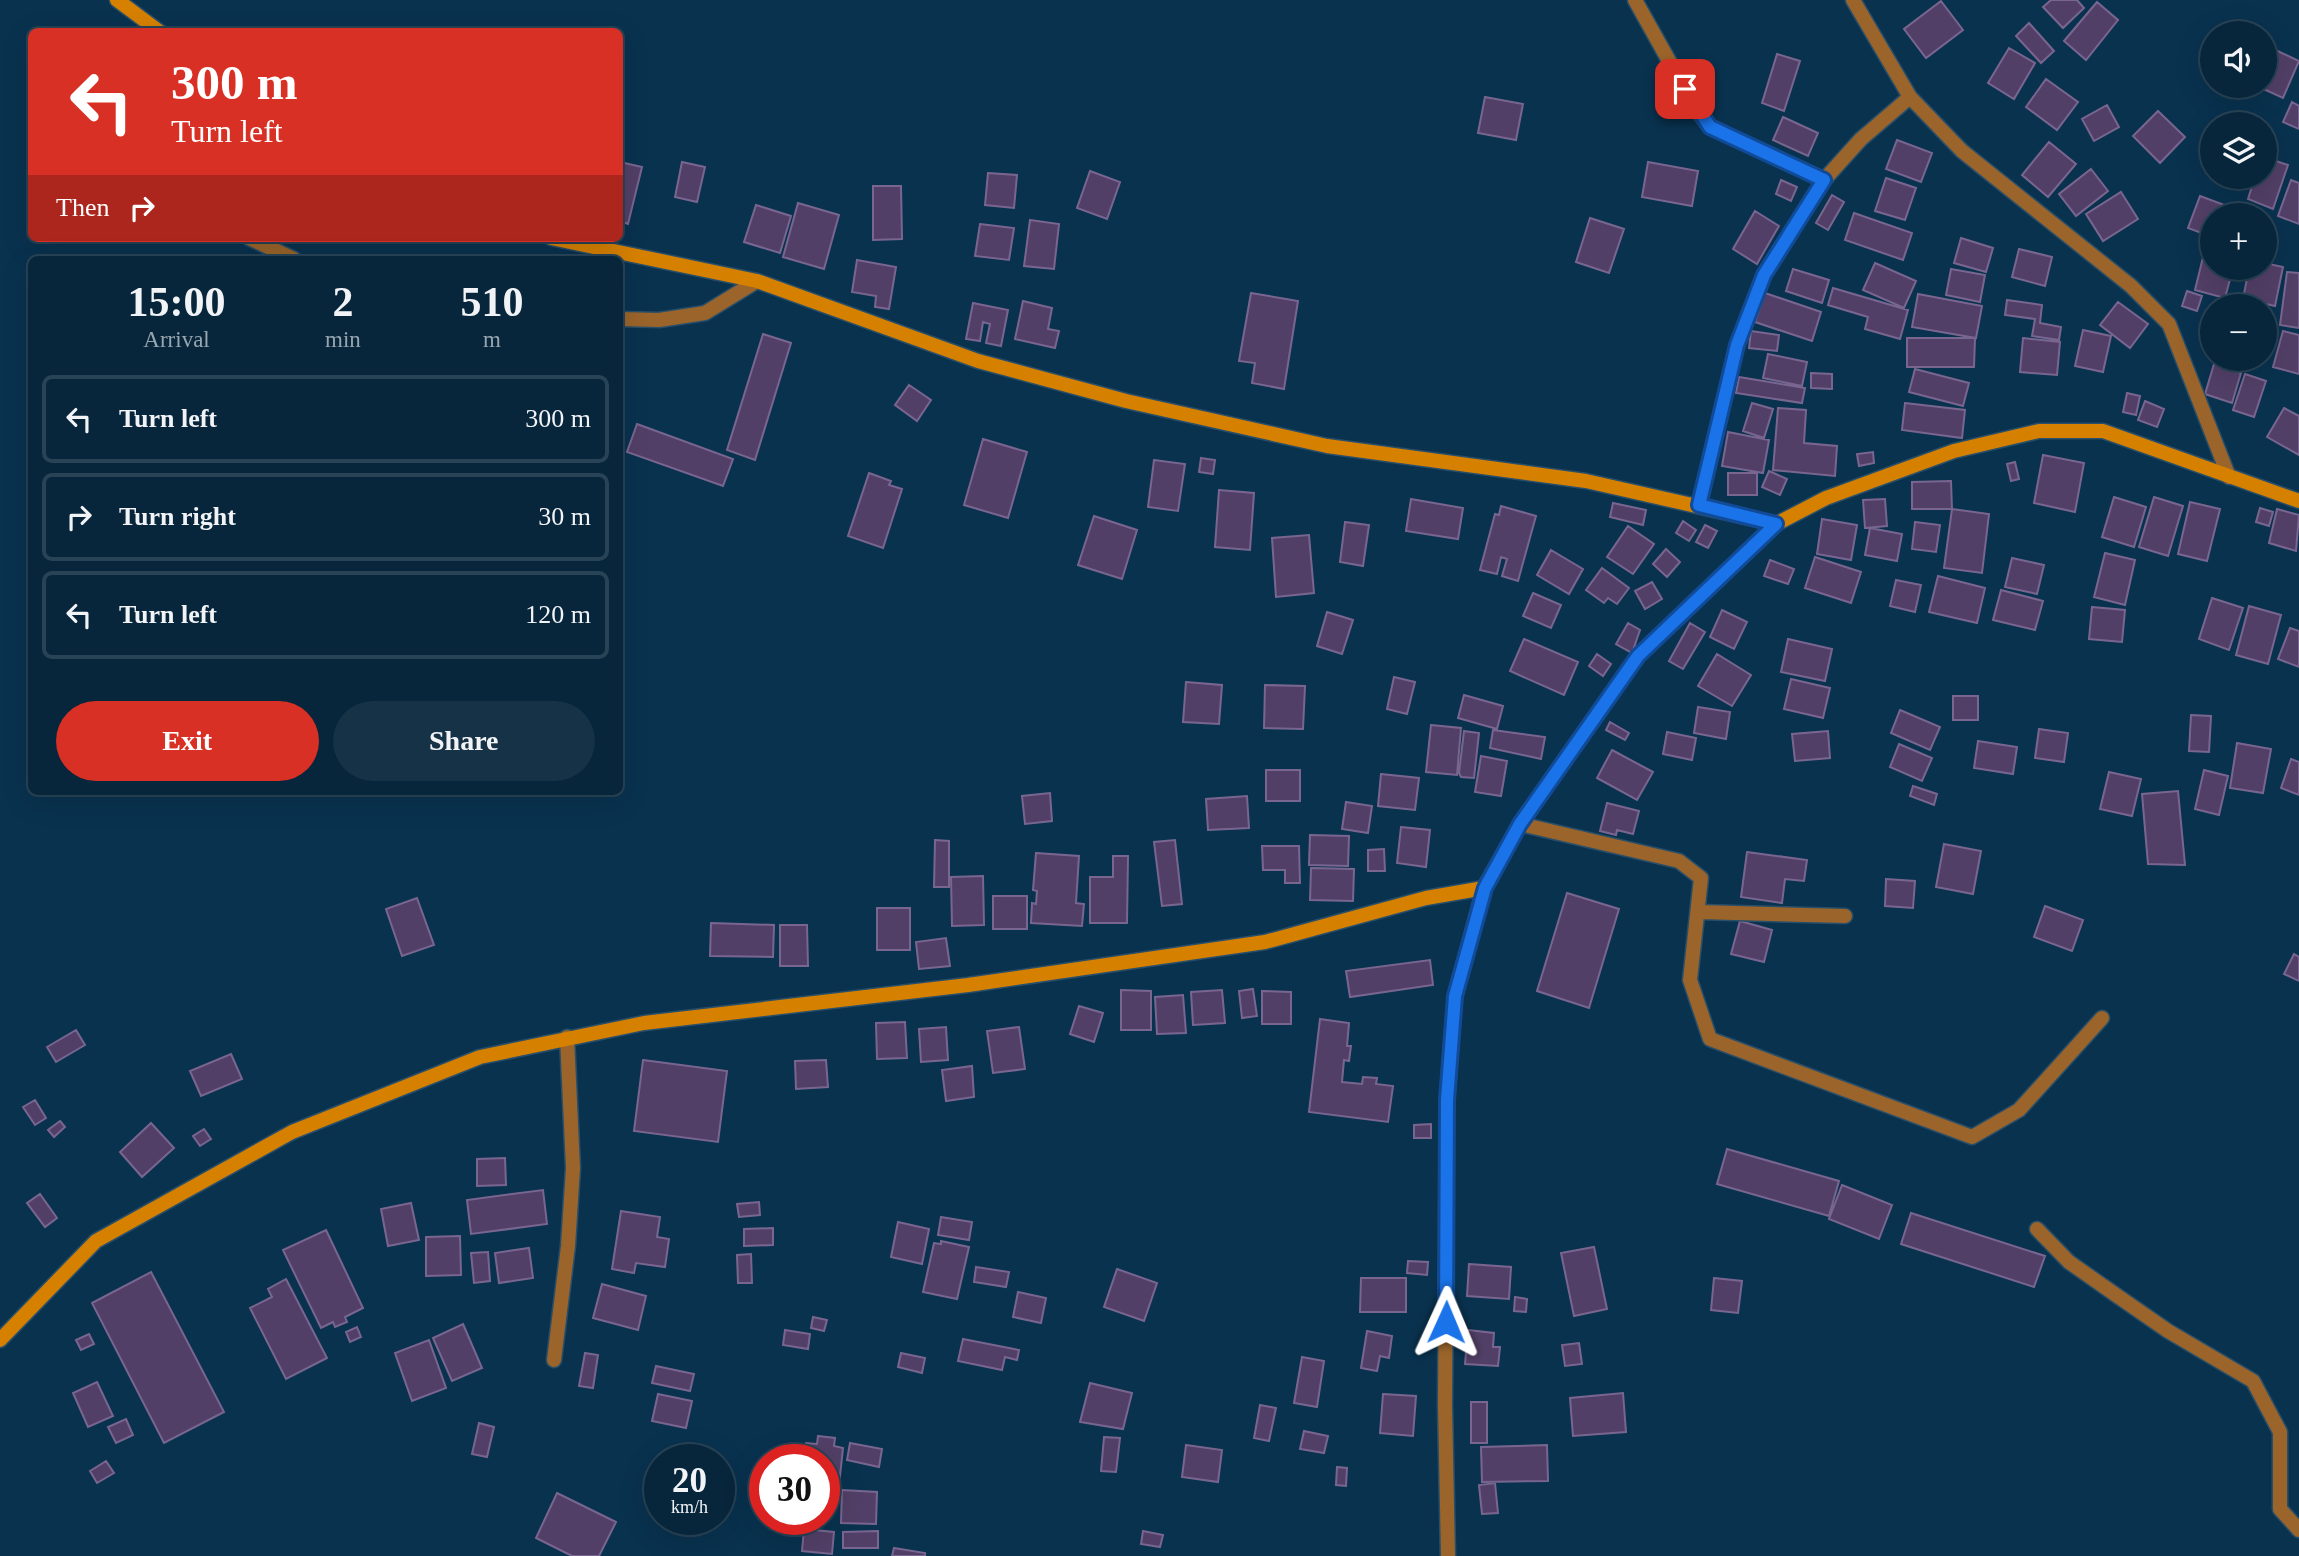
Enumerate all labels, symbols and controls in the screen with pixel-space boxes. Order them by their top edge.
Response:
map controls [2200,21,2277,371]
button: sound [2200,21,2277,98]
text: 300 m [171,55,298,110]
icon: left [56,56,147,147]
pin [1655,59,1715,119]
icon: arrive [1666,70,1704,108]
button: layers [2200,112,2277,189]
text: Turn left [171,113,283,149]
icon: right [123,189,161,227]
text: Then [56,193,109,222]
button: + [2200,203,2277,280]
text: 15:00 [128,279,226,325]
text: 2 [332,279,353,325]
text: 510 [460,279,523,325]
button: − [2200,294,2277,371]
text: Arrival [143,327,210,352]
text: min [325,327,361,352]
text: m [483,327,501,352]
icon: left [60,400,98,438]
text: Turn left [119,404,217,433]
text: 300 m [525,404,591,433]
icon: right [60,498,98,536]
text: Turn right [119,502,236,531]
text: 30 m [538,502,591,531]
icon: left [60,596,98,634]
text: Turn left [119,600,217,629]
text: 120 m [525,600,591,629]
button: Exit [56,701,319,781]
button: Share [333,701,595,781]
position arrow [1409,1285,1483,1359]
speed limit sign: 30 [749,1444,840,1535]
text: 20 [672,1461,707,1500]
text: km/h [671,1497,708,1517]

